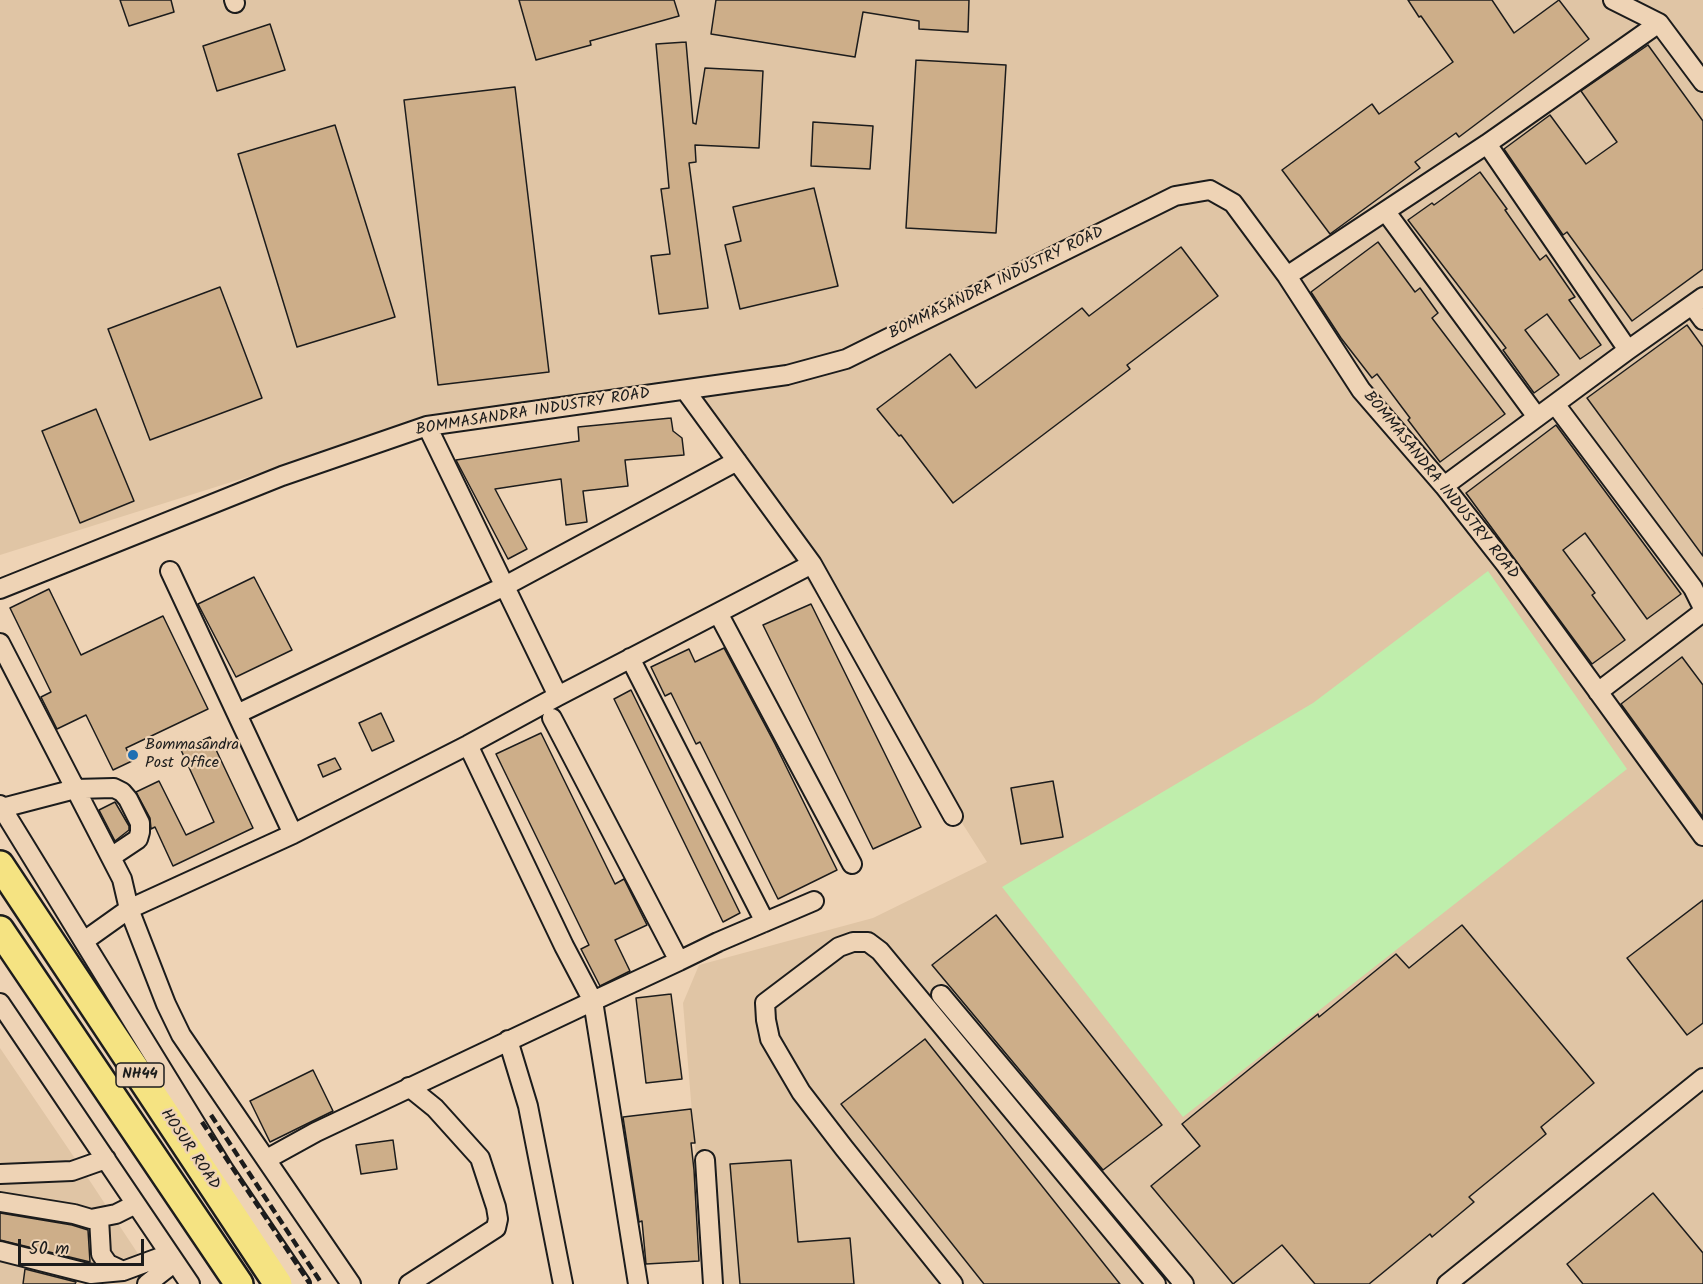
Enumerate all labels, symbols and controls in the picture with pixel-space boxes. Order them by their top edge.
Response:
street label: BOMMASANDRA INDUSTRY ROAD [886,223,1108,345]
street label: BOMMASANDRA INDUSTRY ROAD [415,385,651,441]
street label: BOMMASANDRA INDUSTRY ROAD [1358,388,1522,584]
place label: Bommasandra Post Office [145,736,239,774]
marker: Bommasandra Post Office [126,748,140,762]
road number: NH44 [116,1063,164,1087]
street label: HOSUR ROAD [155,1106,223,1194]
scale bar [21,1227,147,1265]
text: 50 m [29,1235,69,1264]

